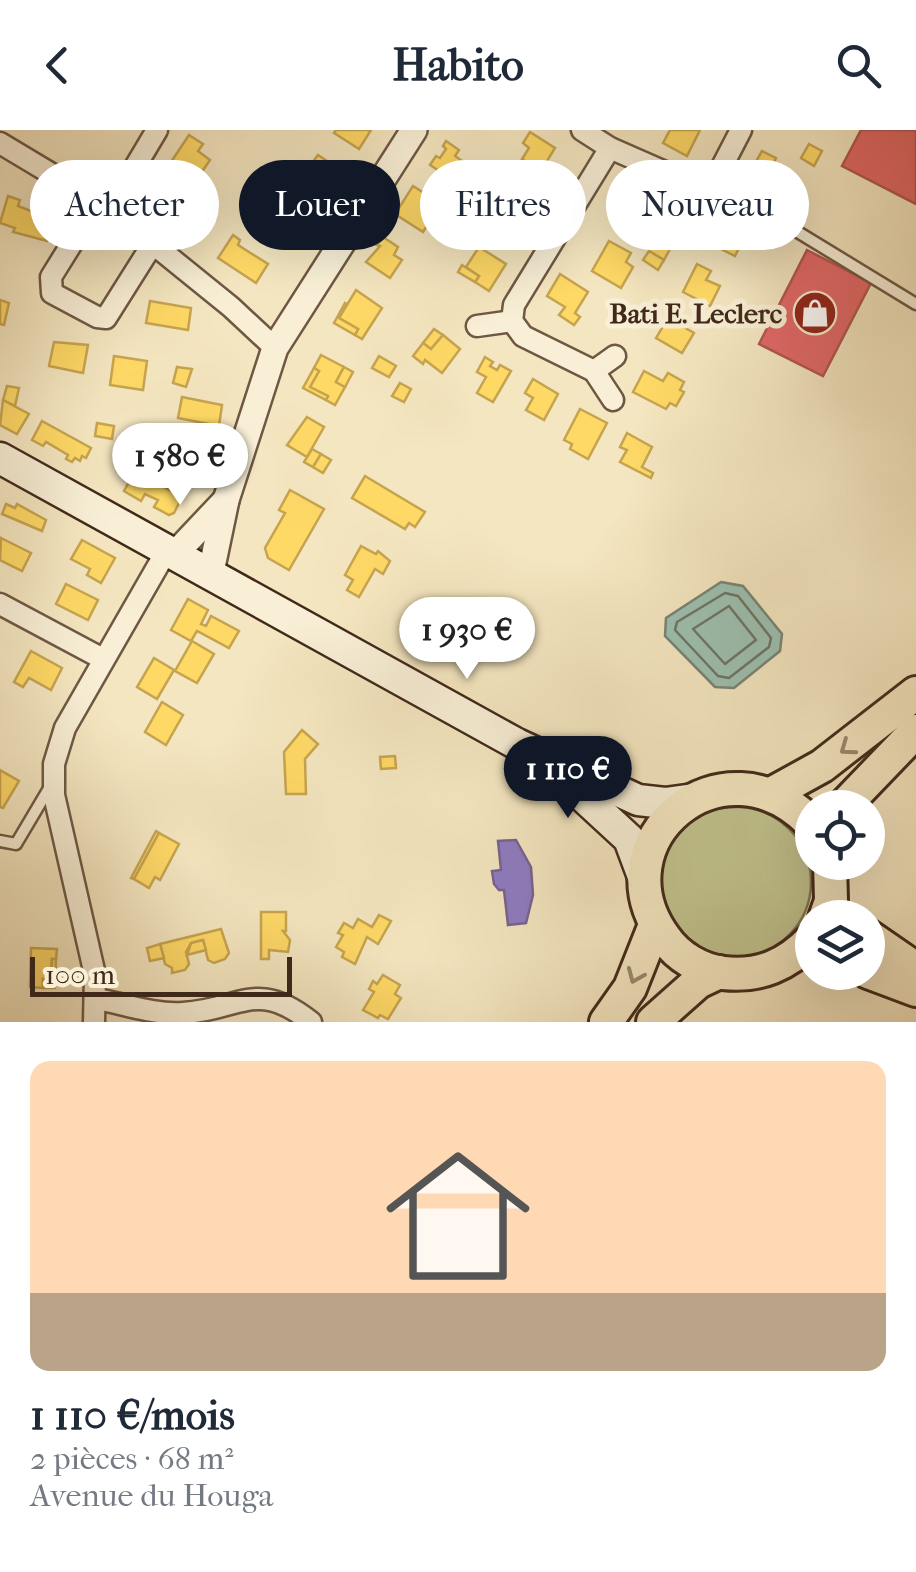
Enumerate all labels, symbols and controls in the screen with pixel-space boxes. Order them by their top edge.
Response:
icon: back [30,38,85,93]
icon: search [831,38,886,93]
text: Habito [392,39,524,92]
chip: Acheter [30,160,219,250]
chip: Louer [239,160,400,250]
chip: Filtres [420,160,586,250]
chip: Nouveau [606,160,809,250]
shop icon: Bati E. Leclerc [792,290,838,336]
place label: Bati E. Leclerc [609,297,782,330]
pin: 1 580 € [88,423,272,508]
text: 1 580 € [134,437,226,474]
pin: 1 930 € [375,597,559,682]
text: 1 930 € [421,611,513,648]
pin: 1 110 € [476,736,660,821]
one-way arrow [840,736,859,754]
text: 1 110 € [526,750,610,787]
map controls [795,790,885,990]
button: locate [795,790,885,880]
button: layers [795,900,885,990]
scale bar [30,952,292,996]
text: 100 m [45,958,115,991]
one-way arrow [627,965,647,983]
icon: home [368,1126,548,1306]
text: 1 110 €/mois [30,1391,235,1440]
text: 2 pièces · 68 m² [30,1440,233,1477]
text: Avenue du Houga [30,1477,273,1514]

